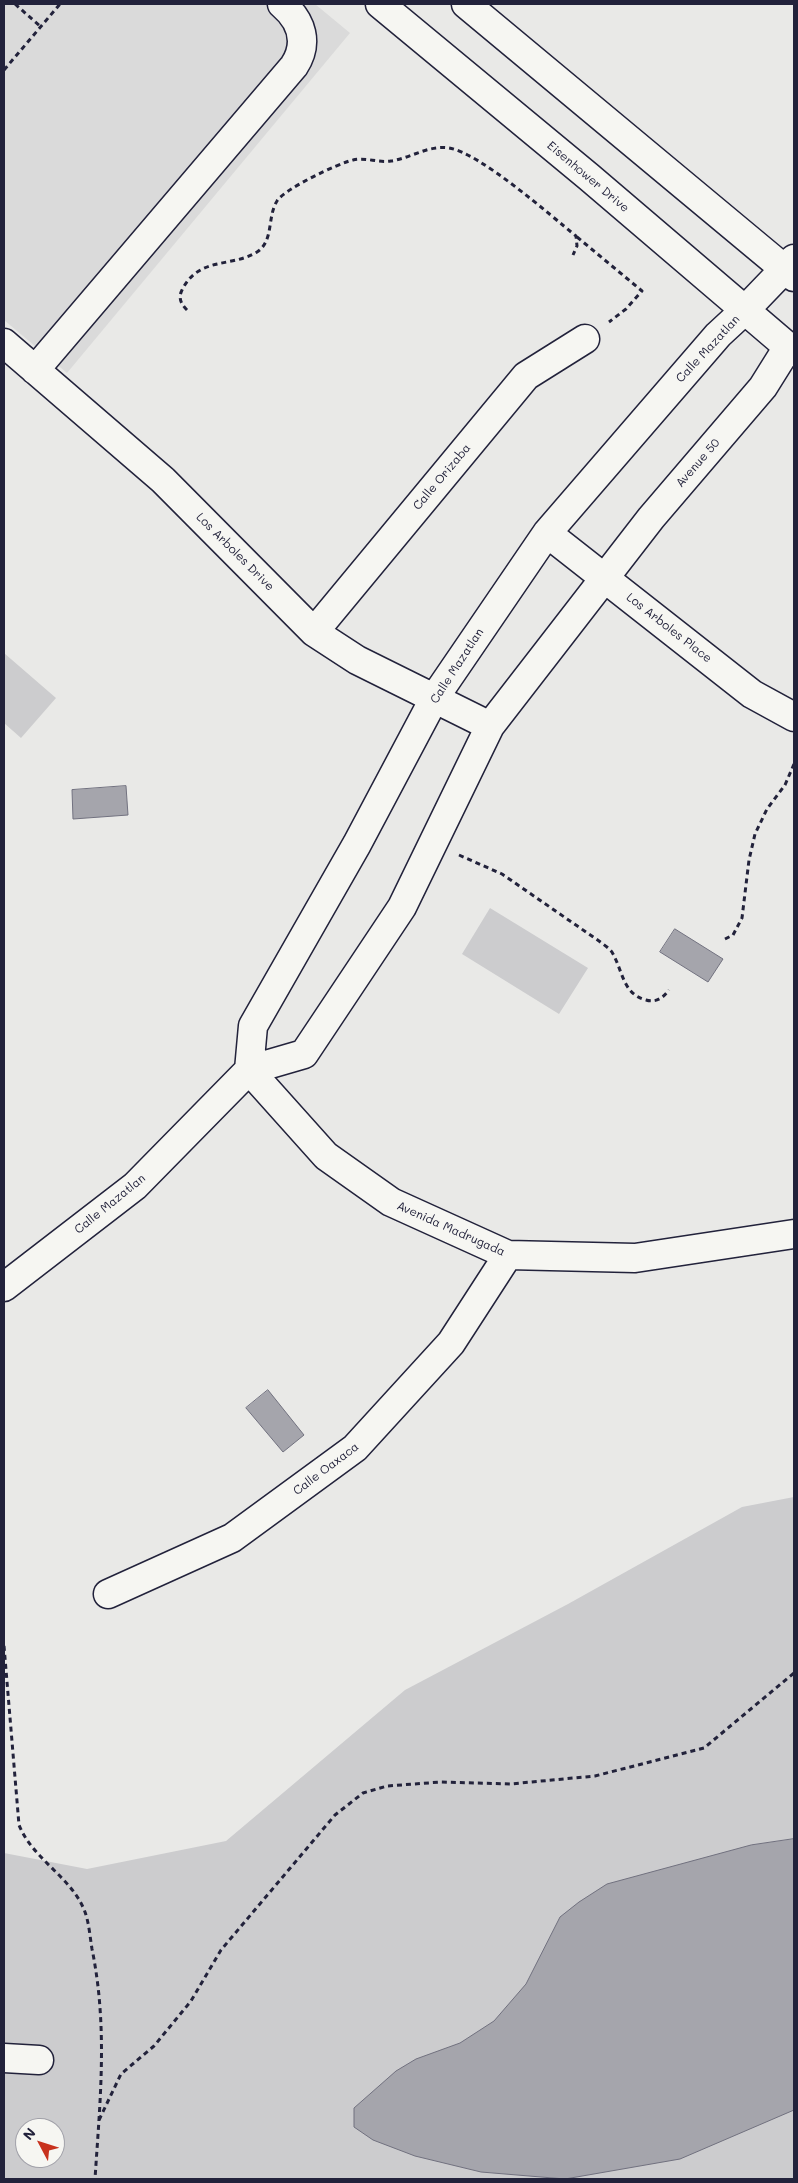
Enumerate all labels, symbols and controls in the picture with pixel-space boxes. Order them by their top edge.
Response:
street label: Eisenhower Drive [544,138,632,216]
street label: Calle Mazatlan [673,312,743,386]
street label: Avenue 50 [673,436,723,490]
street label: Calle Orizaba [410,441,474,513]
street label: Los Arboles Drive [193,510,277,594]
street label: Los Arboles Place [623,590,715,666]
street label: Calle Mazatlan [427,626,487,706]
street label: Calle Mazatlan [72,1171,148,1237]
street label: Avenida Madrugada [395,1199,507,1259]
street label: Calle Oaxaca [290,1440,362,1498]
north arrow [15,2118,65,2168]
text: N [18,2124,40,2144]

